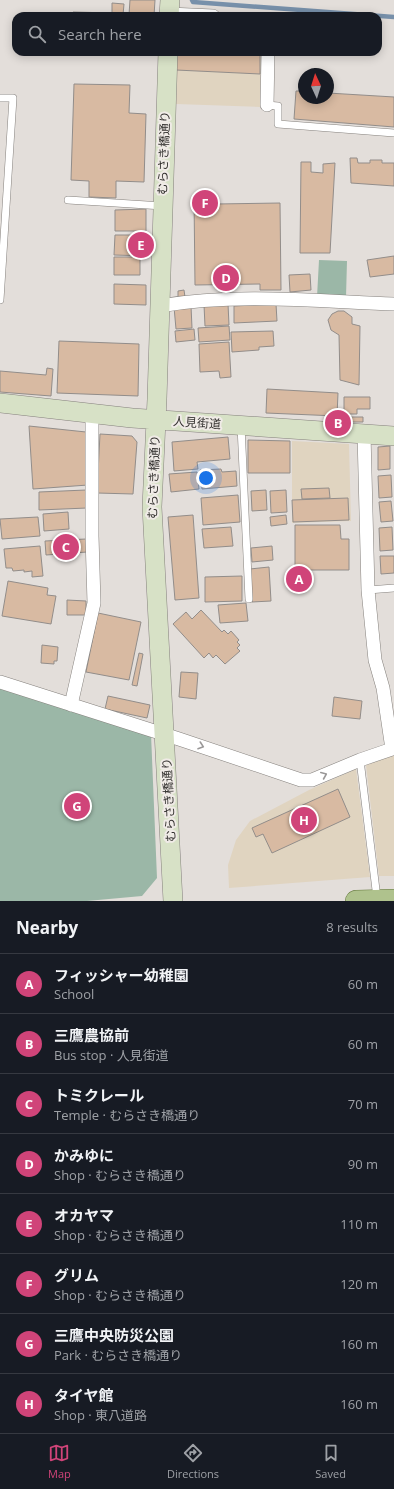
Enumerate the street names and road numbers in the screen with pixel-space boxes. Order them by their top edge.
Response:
street label: むらさき橋通り [154,111,173,195]
street label: 人見街道 [172,412,222,433]
street label: むらさき橋通り [144,435,163,519]
street label: むらさき橋通り [158,758,179,842]

